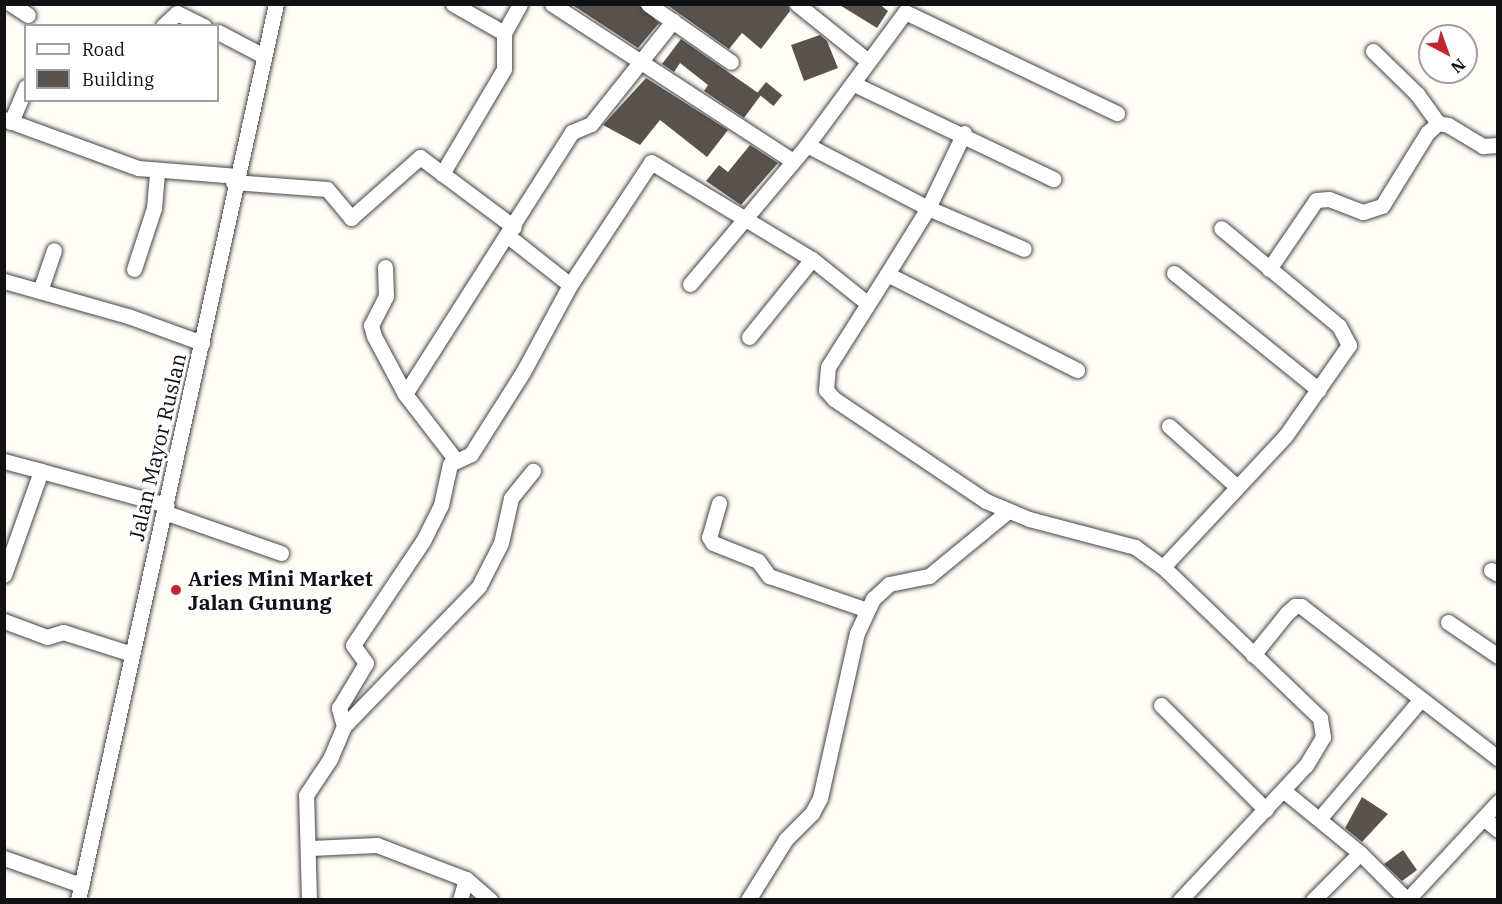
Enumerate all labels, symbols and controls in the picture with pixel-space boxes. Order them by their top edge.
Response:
legend [24,24,219,102]
north arrow [1418,24,1478,84]
text: Road [82,38,125,61]
text: N [1447,54,1470,78]
text: Building [82,68,154,91]
street label: Jalan Mayor Ruslan [123,351,191,543]
place label: Aries Mini Market Jalan Gunung [188,565,373,615]
marker: Aries Mini Market Jalan Gunung [169,583,183,597]

